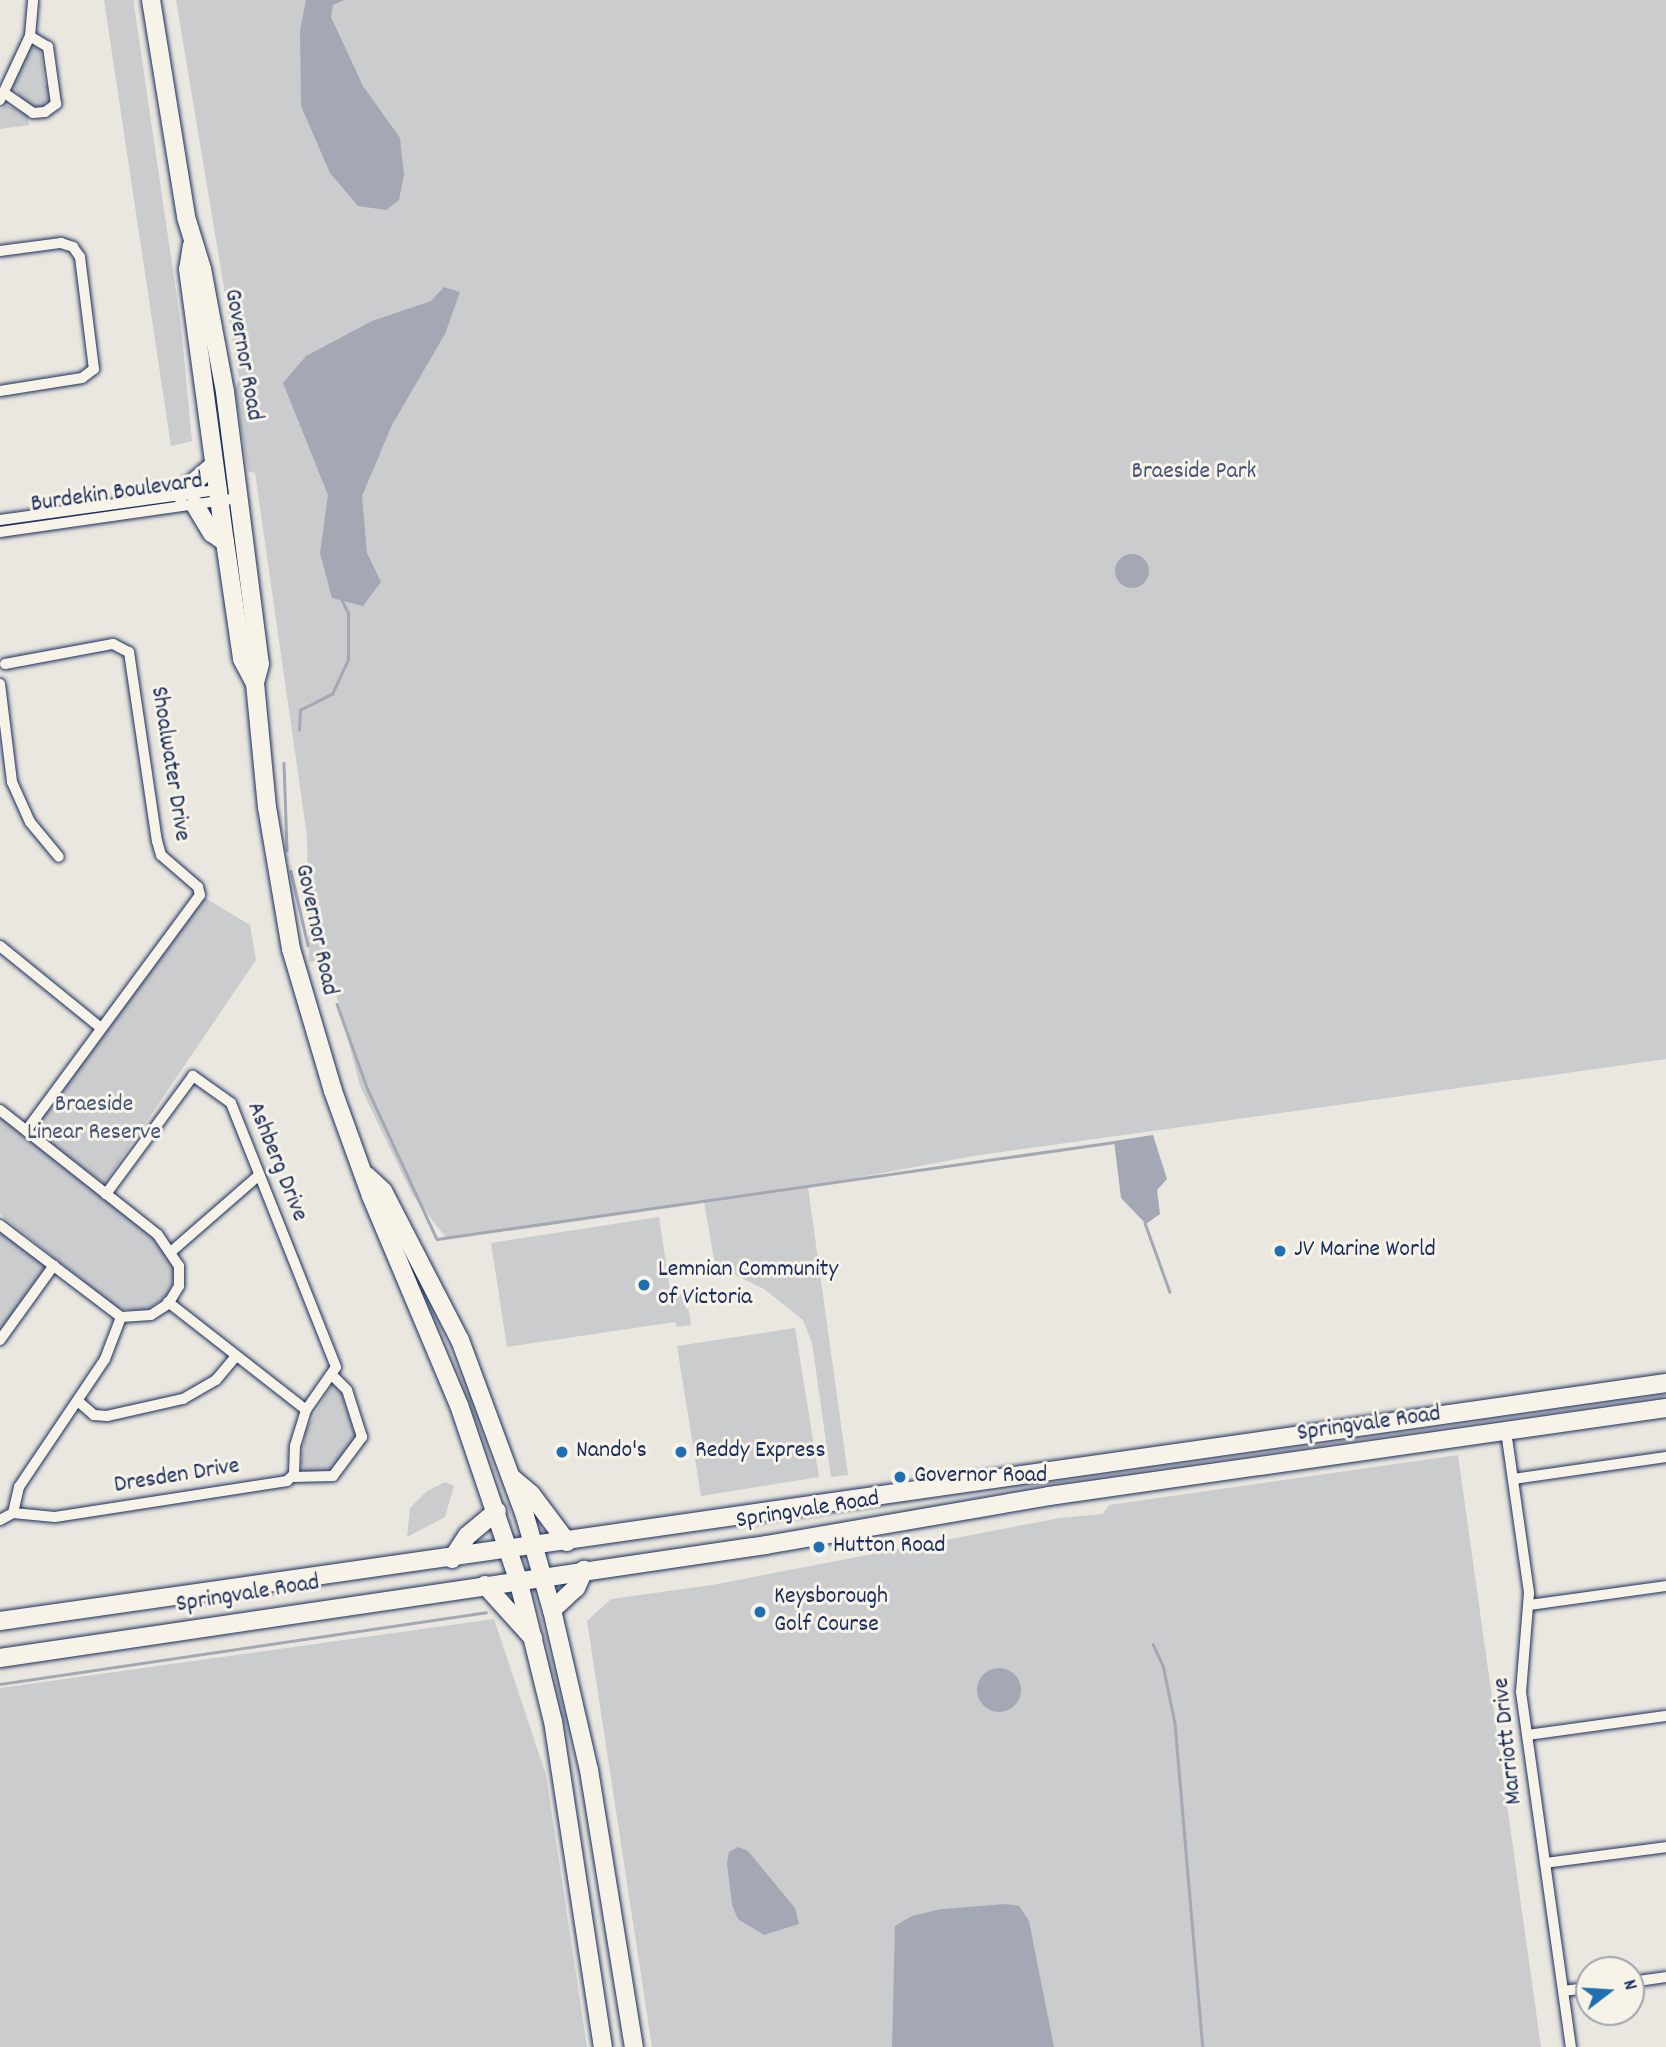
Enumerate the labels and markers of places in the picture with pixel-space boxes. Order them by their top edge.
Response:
place label: JV Marine World [1294,1237,1436,1265]
marker: JV Marine World [1272,1243,1288,1259]
place label: Lemnian Community of Victoria [658,1257,838,1313]
marker: Lemnian Community of Victoria [636,1277,652,1293]
place label: Nando's [576,1438,647,1466]
place label: Reddy Express [695,1438,826,1466]
marker: Nando's [554,1444,570,1460]
marker: Reddy Express [673,1444,689,1460]
place label: Governor Road [914,1463,1047,1491]
marker: Governor Road [892,1469,908,1485]
place label: Hutton Road [833,1533,945,1561]
marker: Hutton Road [811,1539,827,1555]
place label: Keysborough Golf Course [774,1584,888,1640]
marker: Keysborough Golf Course [752,1604,768,1620]

